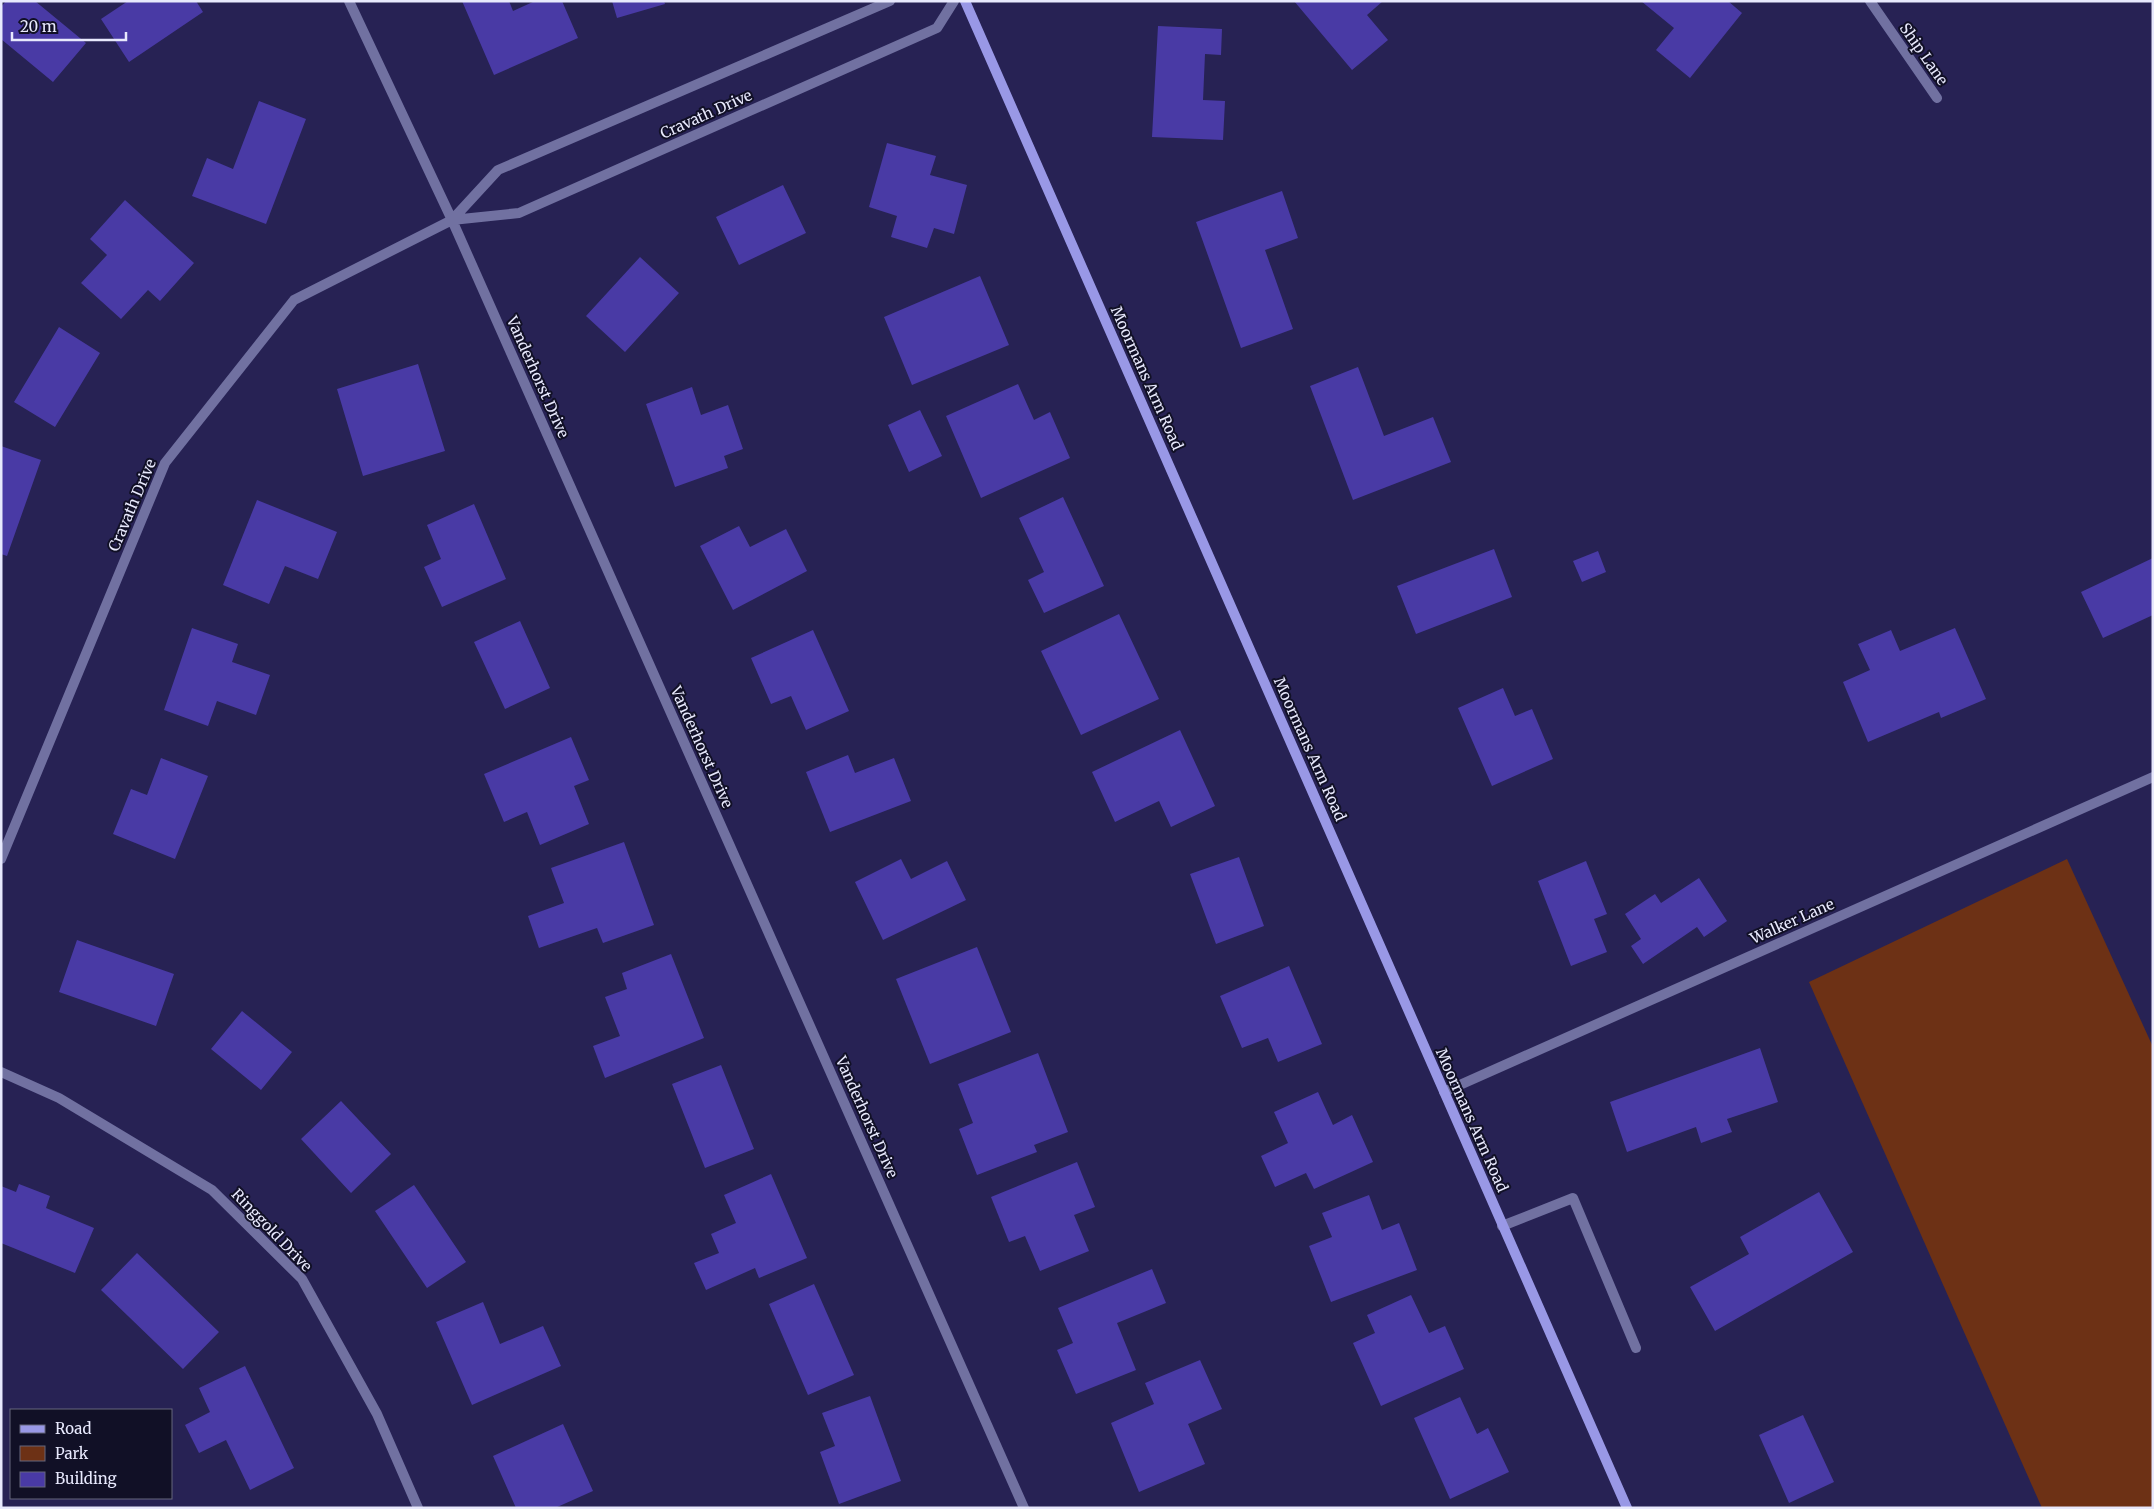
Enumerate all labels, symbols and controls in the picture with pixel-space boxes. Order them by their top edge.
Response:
scale bar [12,10,126,42]
text: 20 m [20,17,57,36]
street label: Ship Lane [1896,19,1952,89]
street label: Cravath Drive [657,85,755,143]
street label: Moormans Arm Road [1107,303,1187,453]
street label: Vanderhorst Drive [502,312,573,441]
street label: Cravath Drive [104,456,160,554]
street label: Moormans Arm Road [1270,674,1350,824]
street label: Vanderhorst Drive [666,682,737,811]
street label: Walker Lane [1746,894,1837,948]
street label: Moormans Arm Road [1432,1045,1512,1195]
street label: Vanderhorst Drive [831,1052,902,1181]
street label: Ringgold Drive [228,1185,316,1276]
legend [10,1409,172,1499]
text: Road [55,1419,91,1438]
text: Park [55,1444,89,1463]
text: Building [55,1469,117,1488]

